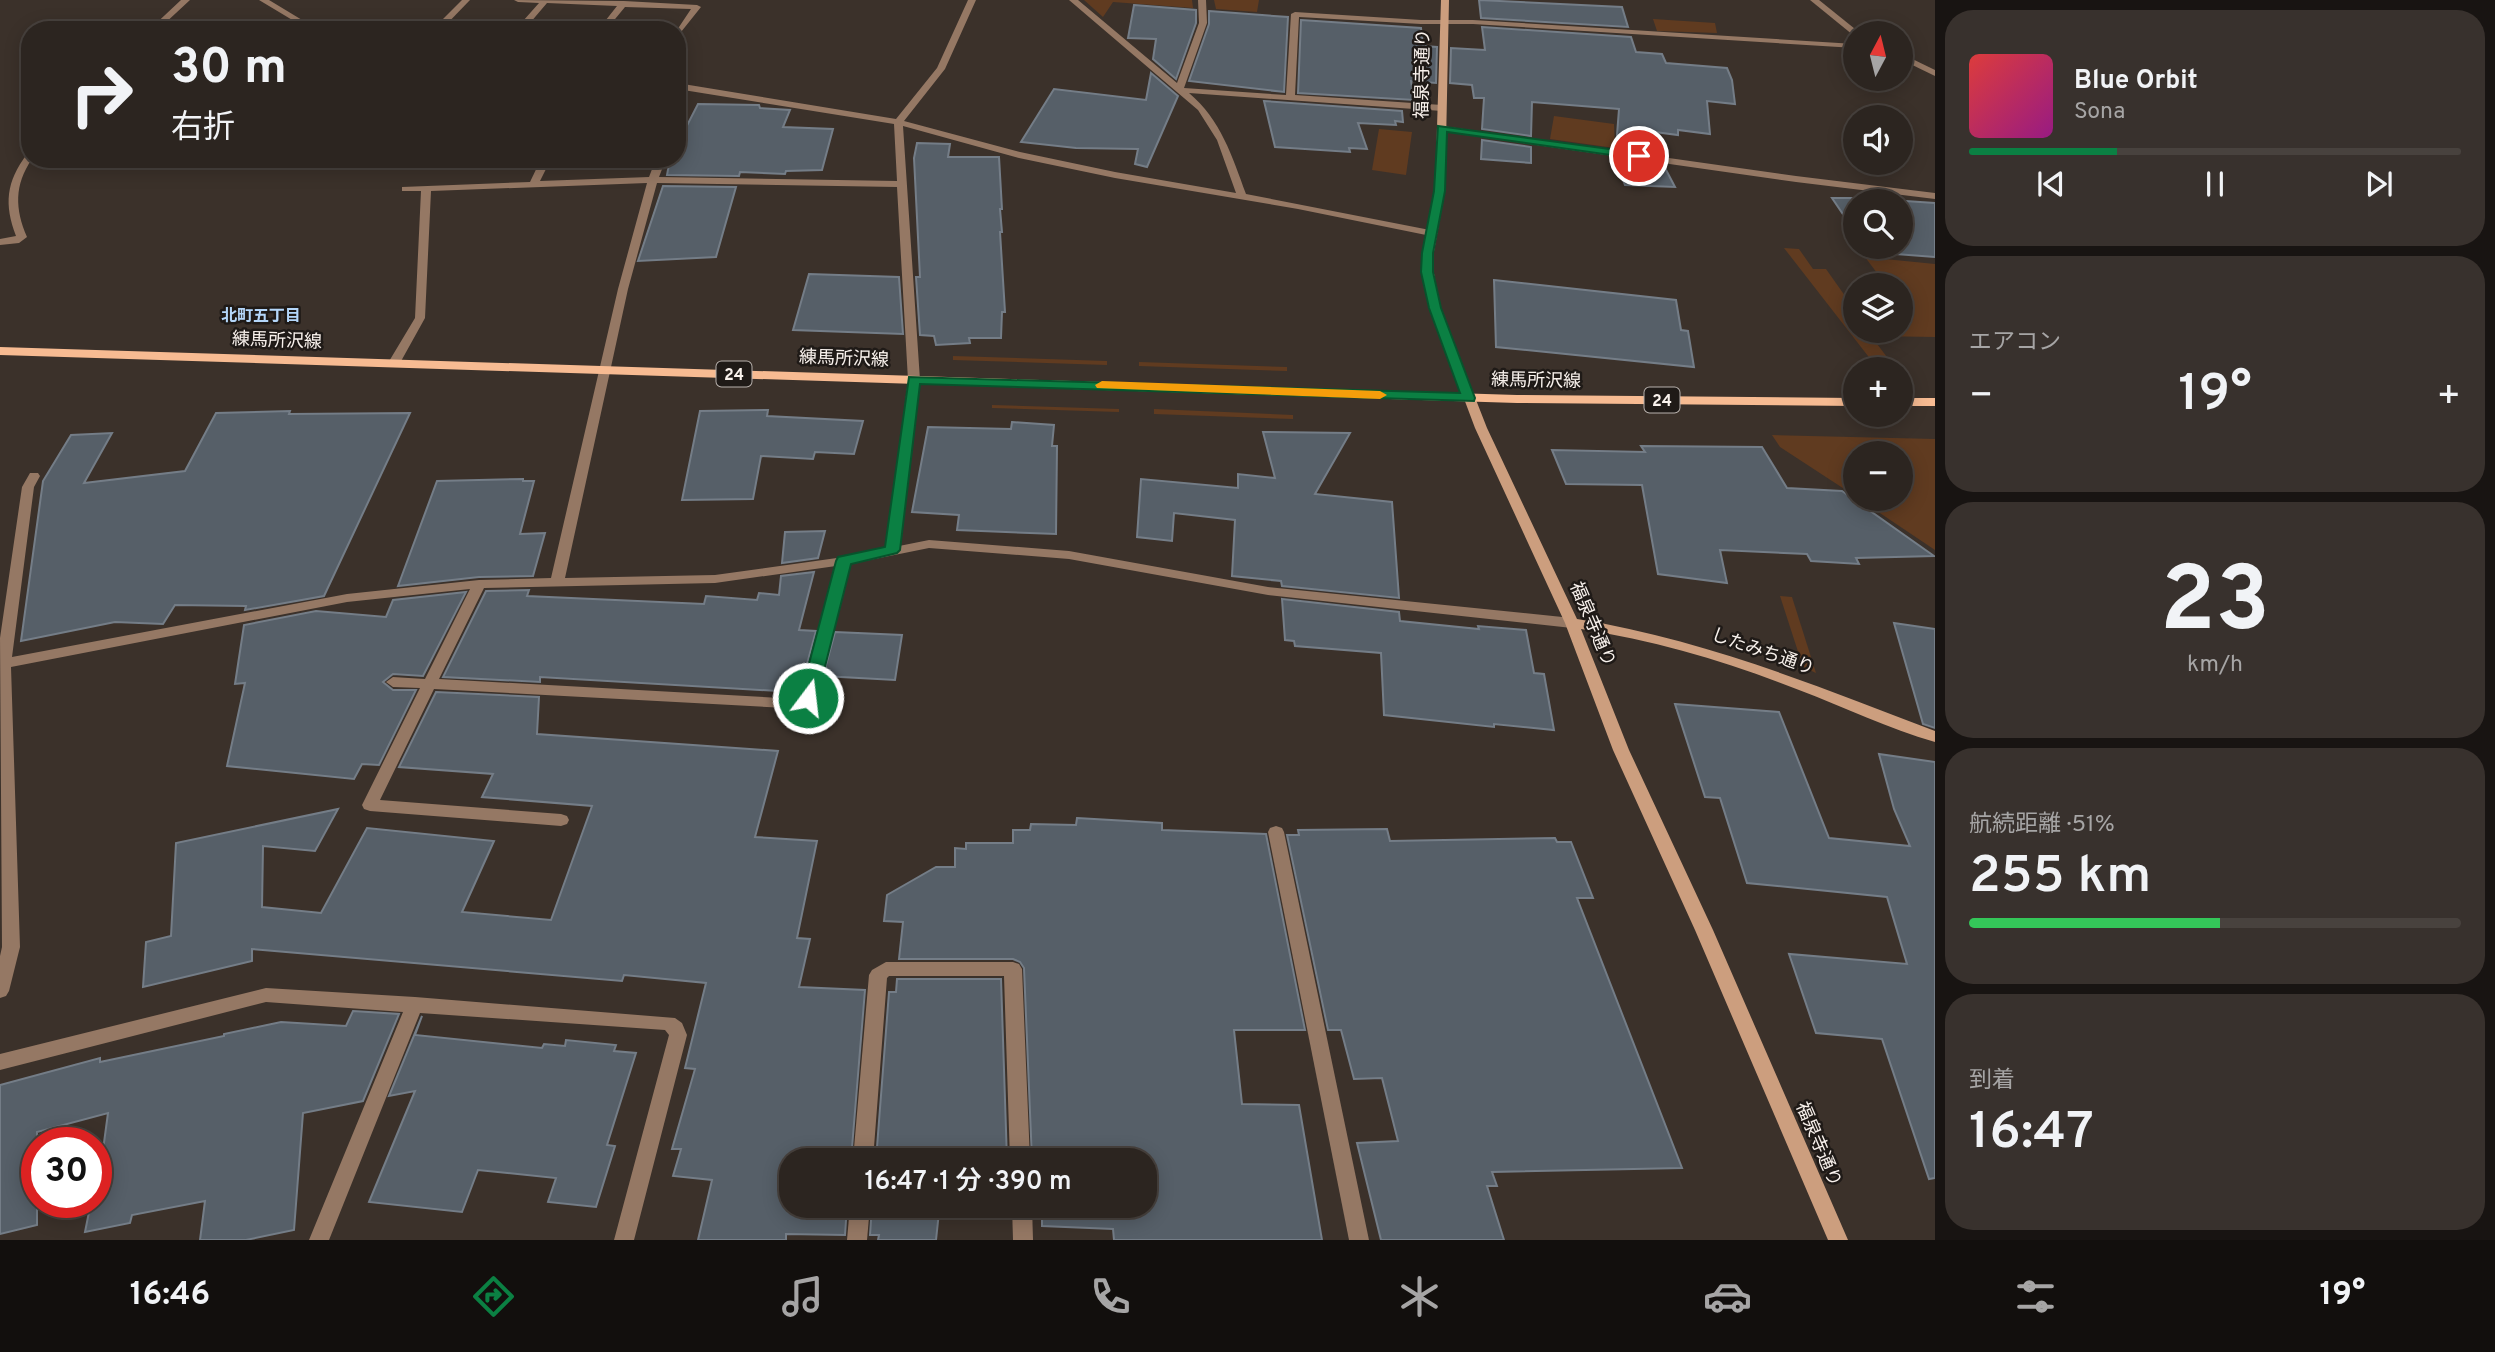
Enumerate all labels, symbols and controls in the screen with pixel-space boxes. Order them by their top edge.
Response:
north arrow [1843,21,1913,91]
map controls [1843,21,1913,511]
street label: 福泉寺通り [1411,29,1436,119]
text: 30 m [171,39,287,101]
icon: right [56,49,147,140]
text: Blue Orbit [2074,65,2198,98]
text: Sona [2074,98,2125,127]
button: sound [1843,105,1913,175]
text: 右折 [171,109,235,149]
pin [1609,126,1669,186]
icon: arrive [1620,137,1658,175]
icon: previous [2032,165,2070,203]
icon: pause [2196,165,2234,203]
icon: next [2360,165,2398,203]
button: search [1843,189,1913,259]
button: layers [1843,273,1913,343]
district label: 北町五丁目 [221,307,301,327]
street label: 練馬所沢線 [232,328,322,355]
text: エアコン [1969,329,2061,358]
street label: 練馬所沢線 [799,346,889,373]
button: + [1843,357,1913,427]
road number: 24 [716,362,752,386]
text: 19° [2178,363,2252,429]
street label: 練馬所沢線 [1491,369,1581,394]
text: − [1969,373,1994,422]
text: + [2436,373,2461,422]
road number: 24 [1644,388,1680,412]
button: − [1843,441,1913,511]
text: 23 [2160,548,2270,663]
street label: 福泉寺通り [1563,579,1620,671]
street label: したみち通り [1708,624,1817,681]
text: km/h [2187,651,2243,680]
position arrow [771,661,845,735]
text: 航続距離 · 51% [1969,811,2115,840]
text: 255 km [1969,845,2151,911]
text: 到着 [1969,1067,2015,1096]
street label: 福泉寺通り [1789,1099,1846,1191]
text: 16:47 [1969,1101,2094,1167]
speed limit sign: 30 [21,1127,112,1218]
text: 16:47 · 1 分 · 390 m [864,1166,1072,1199]
icon: directions [469,1272,518,1321]
icon: music [778,1272,827,1321]
icon: phone [1086,1272,1135,1321]
icon: climate [1395,1272,1444,1321]
icon: car [1703,1272,1752,1321]
icon: filters [2011,1272,2060,1321]
text: 16:46 [130,1276,210,1316]
text: 19° [2320,1276,2365,1316]

